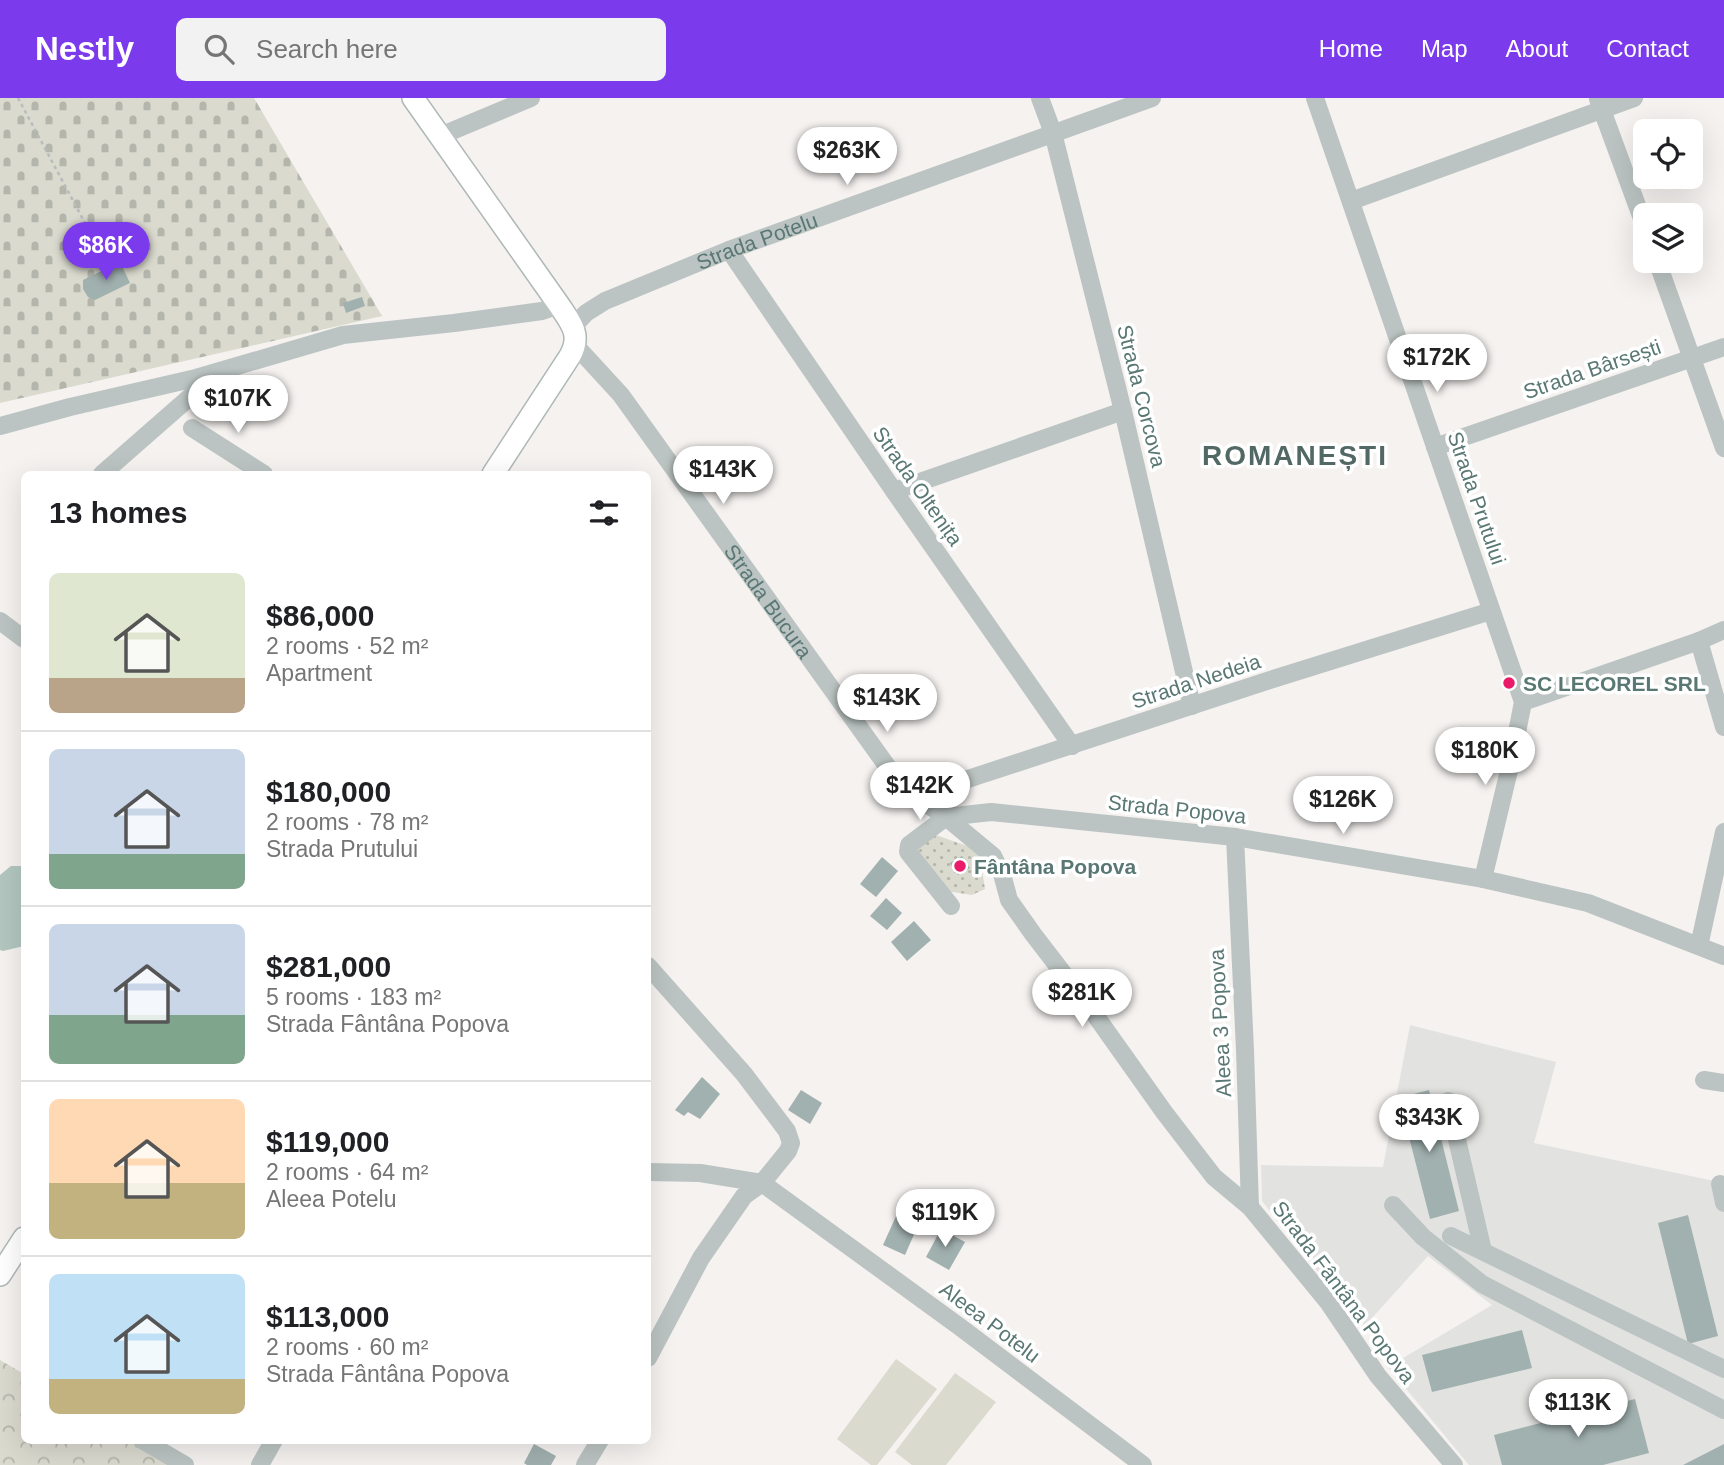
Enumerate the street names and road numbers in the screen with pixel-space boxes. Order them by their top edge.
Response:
street label: Strada Potelu [693,208,820,274]
street label: Strada Corcova [1113,322,1171,470]
street label: Strada Bârsești [1520,335,1664,403]
street label: Strada Oltenița [868,422,968,550]
street label: Strada Prutului [1444,429,1510,567]
street label: Strada Bucura [720,540,817,663]
street label: Strada Nedeia [1129,649,1264,713]
street label: Strada Popova [1107,790,1248,828]
street label: Aleea 3 Popova [1205,948,1235,1098]
street label: Strada Fântâna Popova [1268,1196,1420,1388]
street label: Aleea Potelu [936,1277,1044,1367]

